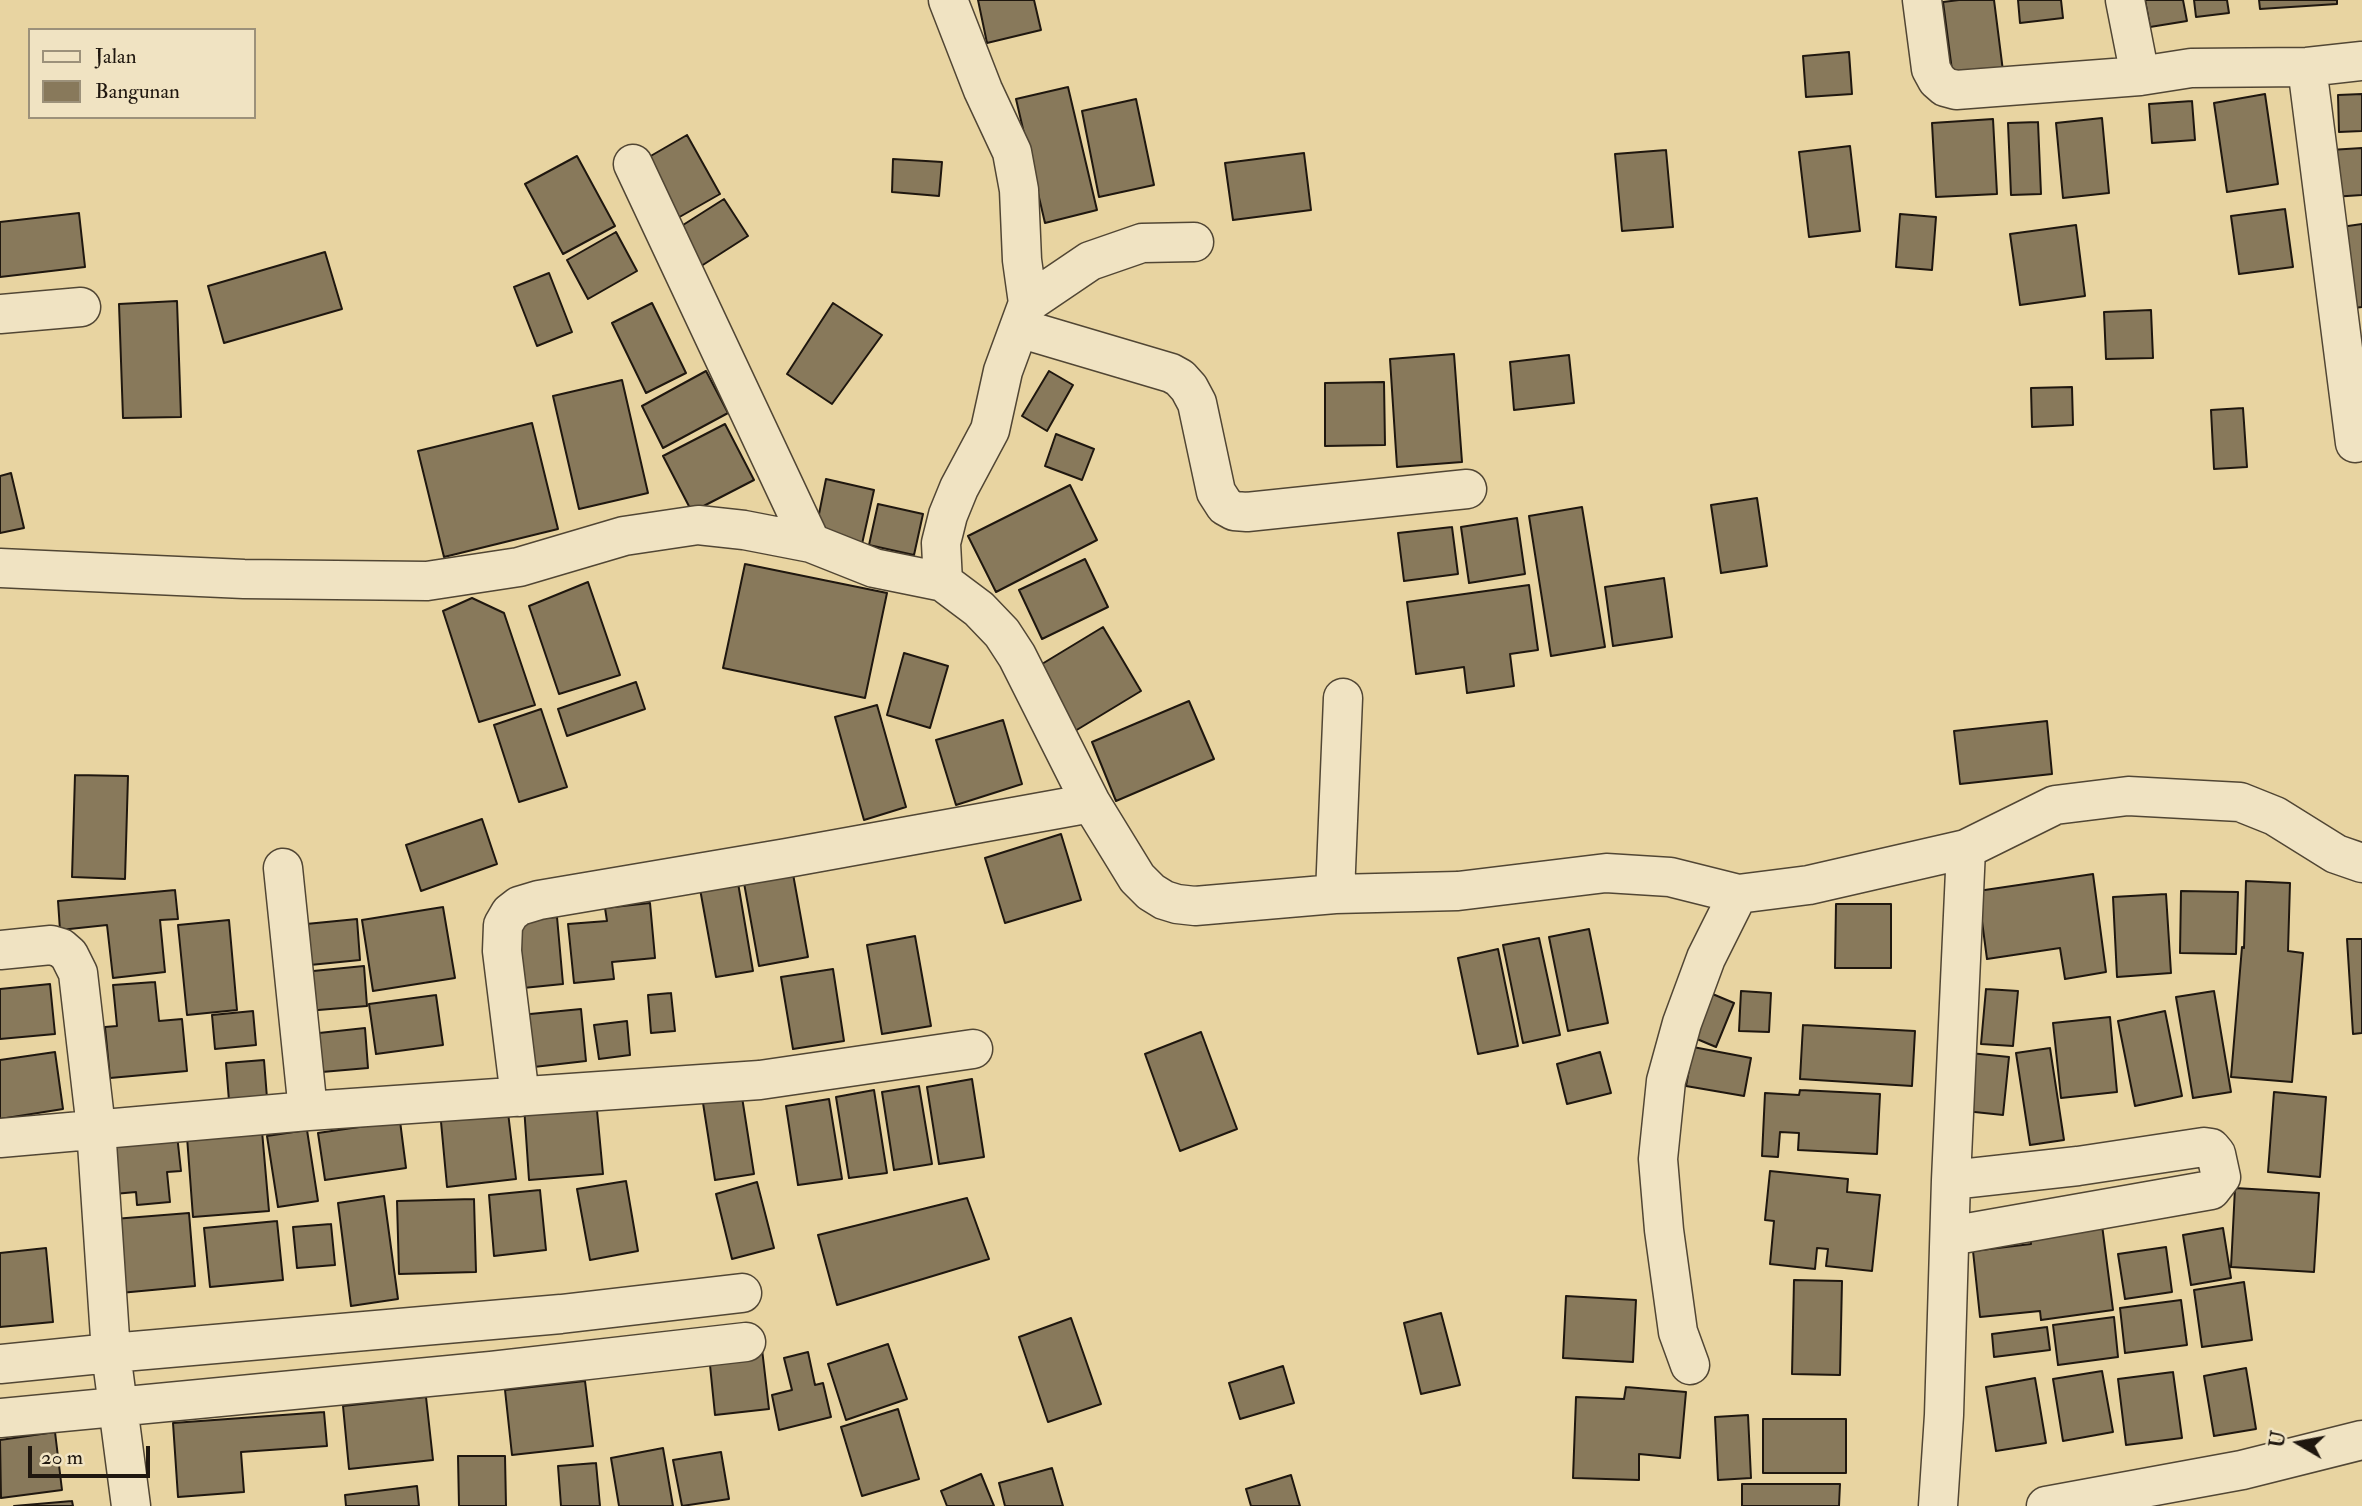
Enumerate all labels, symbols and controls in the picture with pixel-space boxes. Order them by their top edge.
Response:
legend [28,28,256,119]
text: Jalan [95,43,137,70]
text: Bangunan [95,78,180,105]
north arrow [2264,1408,2334,1478]
text: U [2265,1429,2292,1449]
scale bar [32,1432,154,1476]
text: 20 m [41,1444,83,1471]

